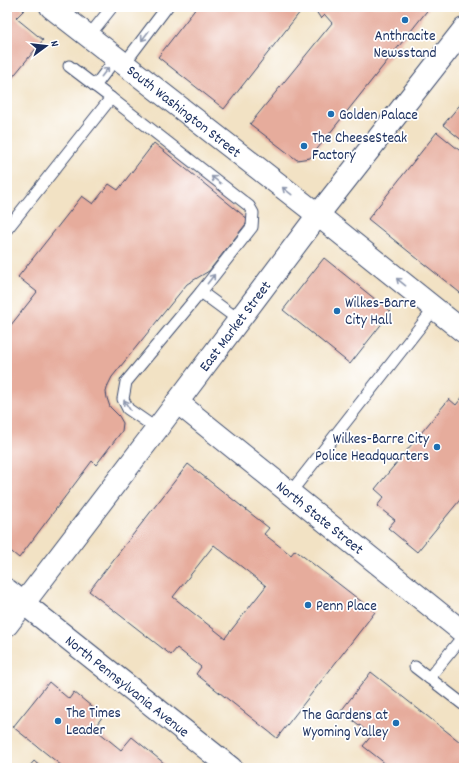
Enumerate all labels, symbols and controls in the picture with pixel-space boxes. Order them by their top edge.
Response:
marker: Anthracite Newsstand [400,15,410,25]
north arrow [26,26,66,66]
place label: Anthracite Newsstand [374,26,436,65]
one-way arrow [141,30,150,41]
text: N [45,39,62,49]
street label: South Washington Street [121,61,245,164]
one-way arrow [101,66,110,77]
place label: Golden Palace [339,105,418,127]
marker: Golden Palace [326,109,336,119]
place label: The CheeseSteak Factory [312,128,407,167]
marker: The CheeseSteak Factory [299,141,309,151]
one-way arrow [211,176,222,185]
one-way arrow [281,187,292,196]
one-way arrow [207,274,215,285]
street label: East Market Street [195,276,278,377]
one-way arrow [395,277,406,286]
place label: Wilkes-Barre City Hall [345,293,416,332]
marker: Wilkes-Barre City Hall [332,306,342,316]
one-way arrow [122,399,130,411]
place label: Wilkes-Barre City Police Headquarters [315,429,430,468]
marker: Wilkes-Barre City Police Headquarters [432,442,442,452]
street label: North State Street [271,477,368,561]
place label: Penn Place [316,596,377,618]
marker: Penn Place [303,600,313,610]
street label: North Pennsylvania Avenue [59,631,194,744]
place label: The Times Leader [66,703,121,742]
place label: The Gardens at Wyoming Valley [302,705,389,744]
marker: The Times Leader [53,716,63,726]
marker: The Gardens at Wyoming Valley [391,718,401,728]

